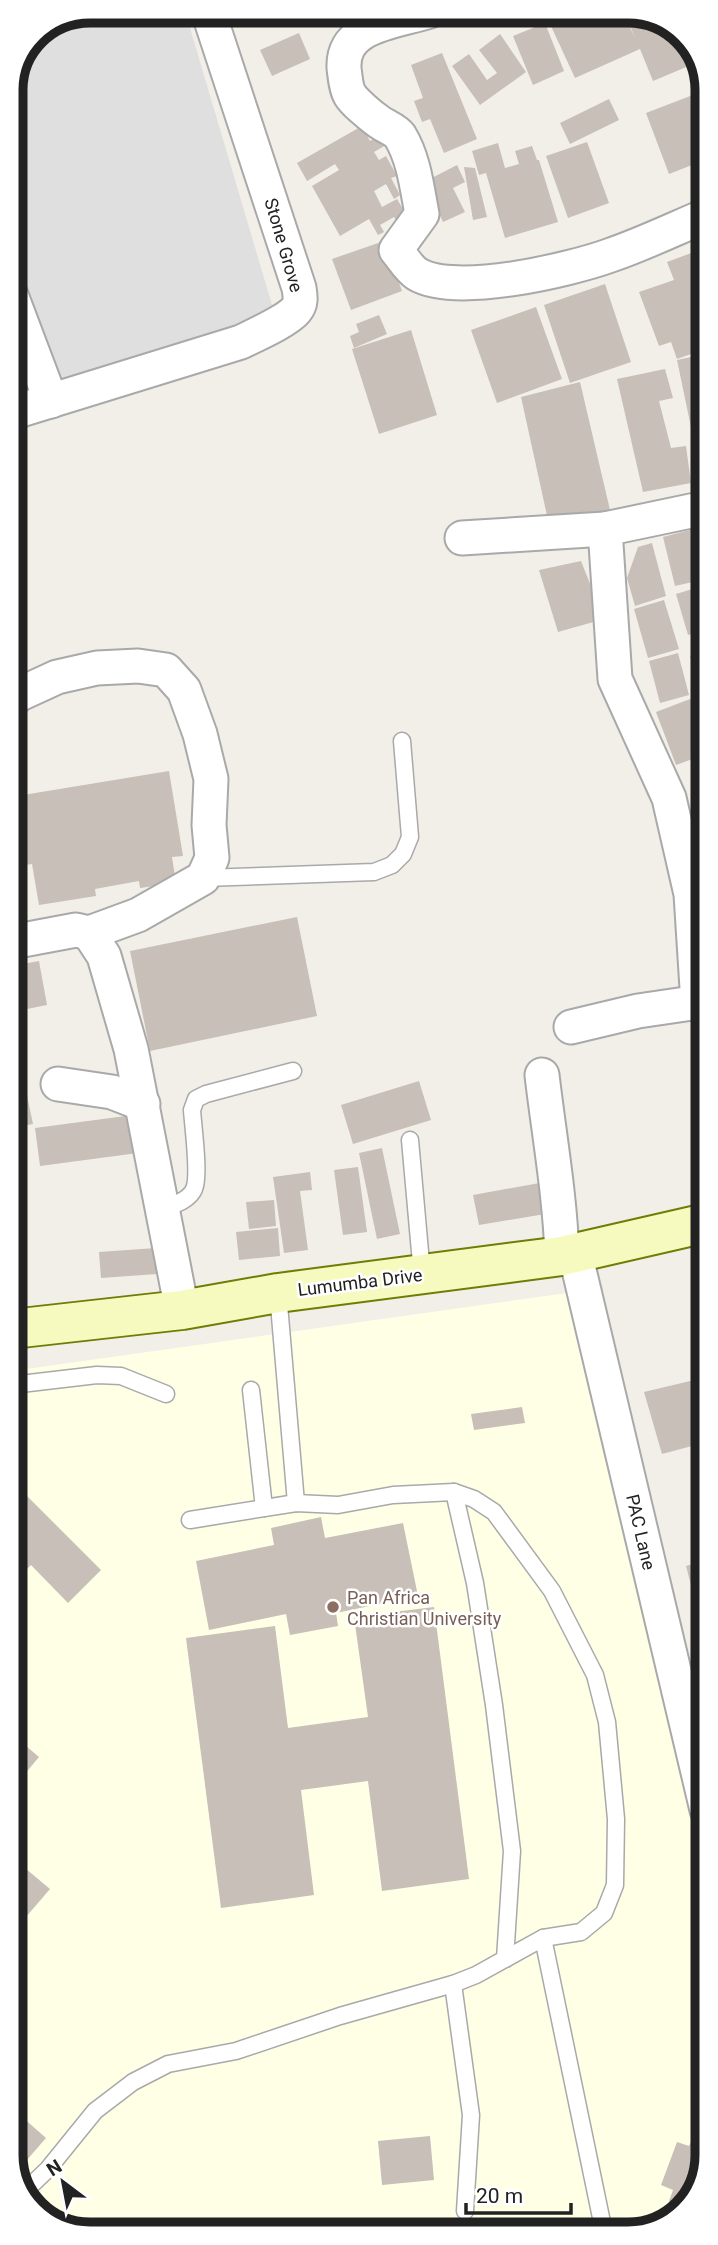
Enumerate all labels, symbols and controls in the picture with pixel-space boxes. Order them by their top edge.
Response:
street label: Stone Grove [261,195,307,295]
street label: Lumumba Drive [296,1264,424,1300]
street label: PAC Lane [622,1492,660,1572]
place label: Pan Africa Christian University [347,1587,502,1629]
marker: Pan Africa Christian University [325,1599,341,1615]
north arrow [28,2147,98,2217]
text: N [42,2155,66,2181]
scale bar [466,2172,571,2216]
text: 20 m [476,2184,523,2208]

